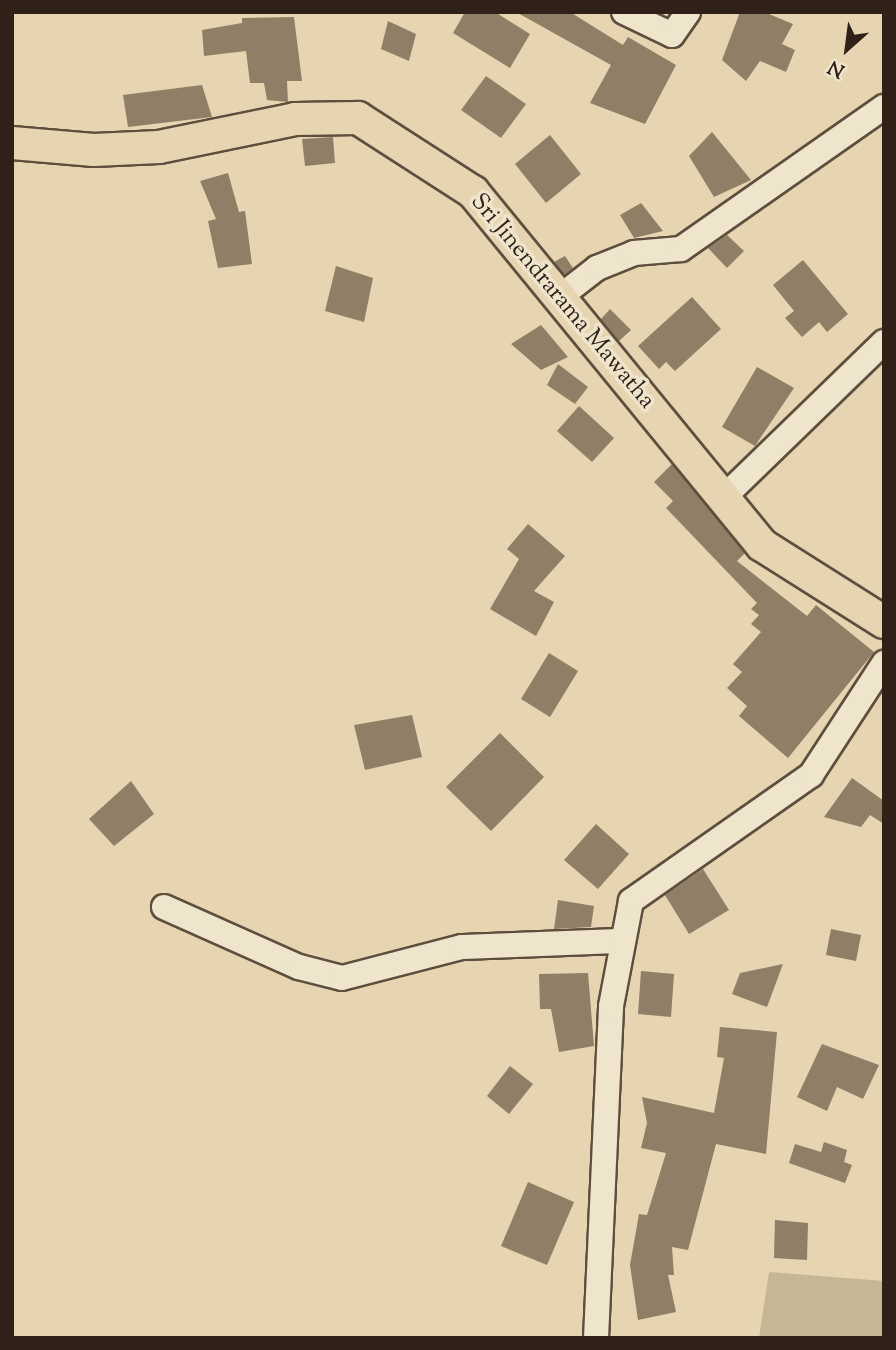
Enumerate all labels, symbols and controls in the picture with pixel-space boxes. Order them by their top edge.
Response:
north arrow [812,14,882,84]
text: N [824,53,850,83]
street label: Sri Jinendrarama Mawatha [464,189,660,415]

